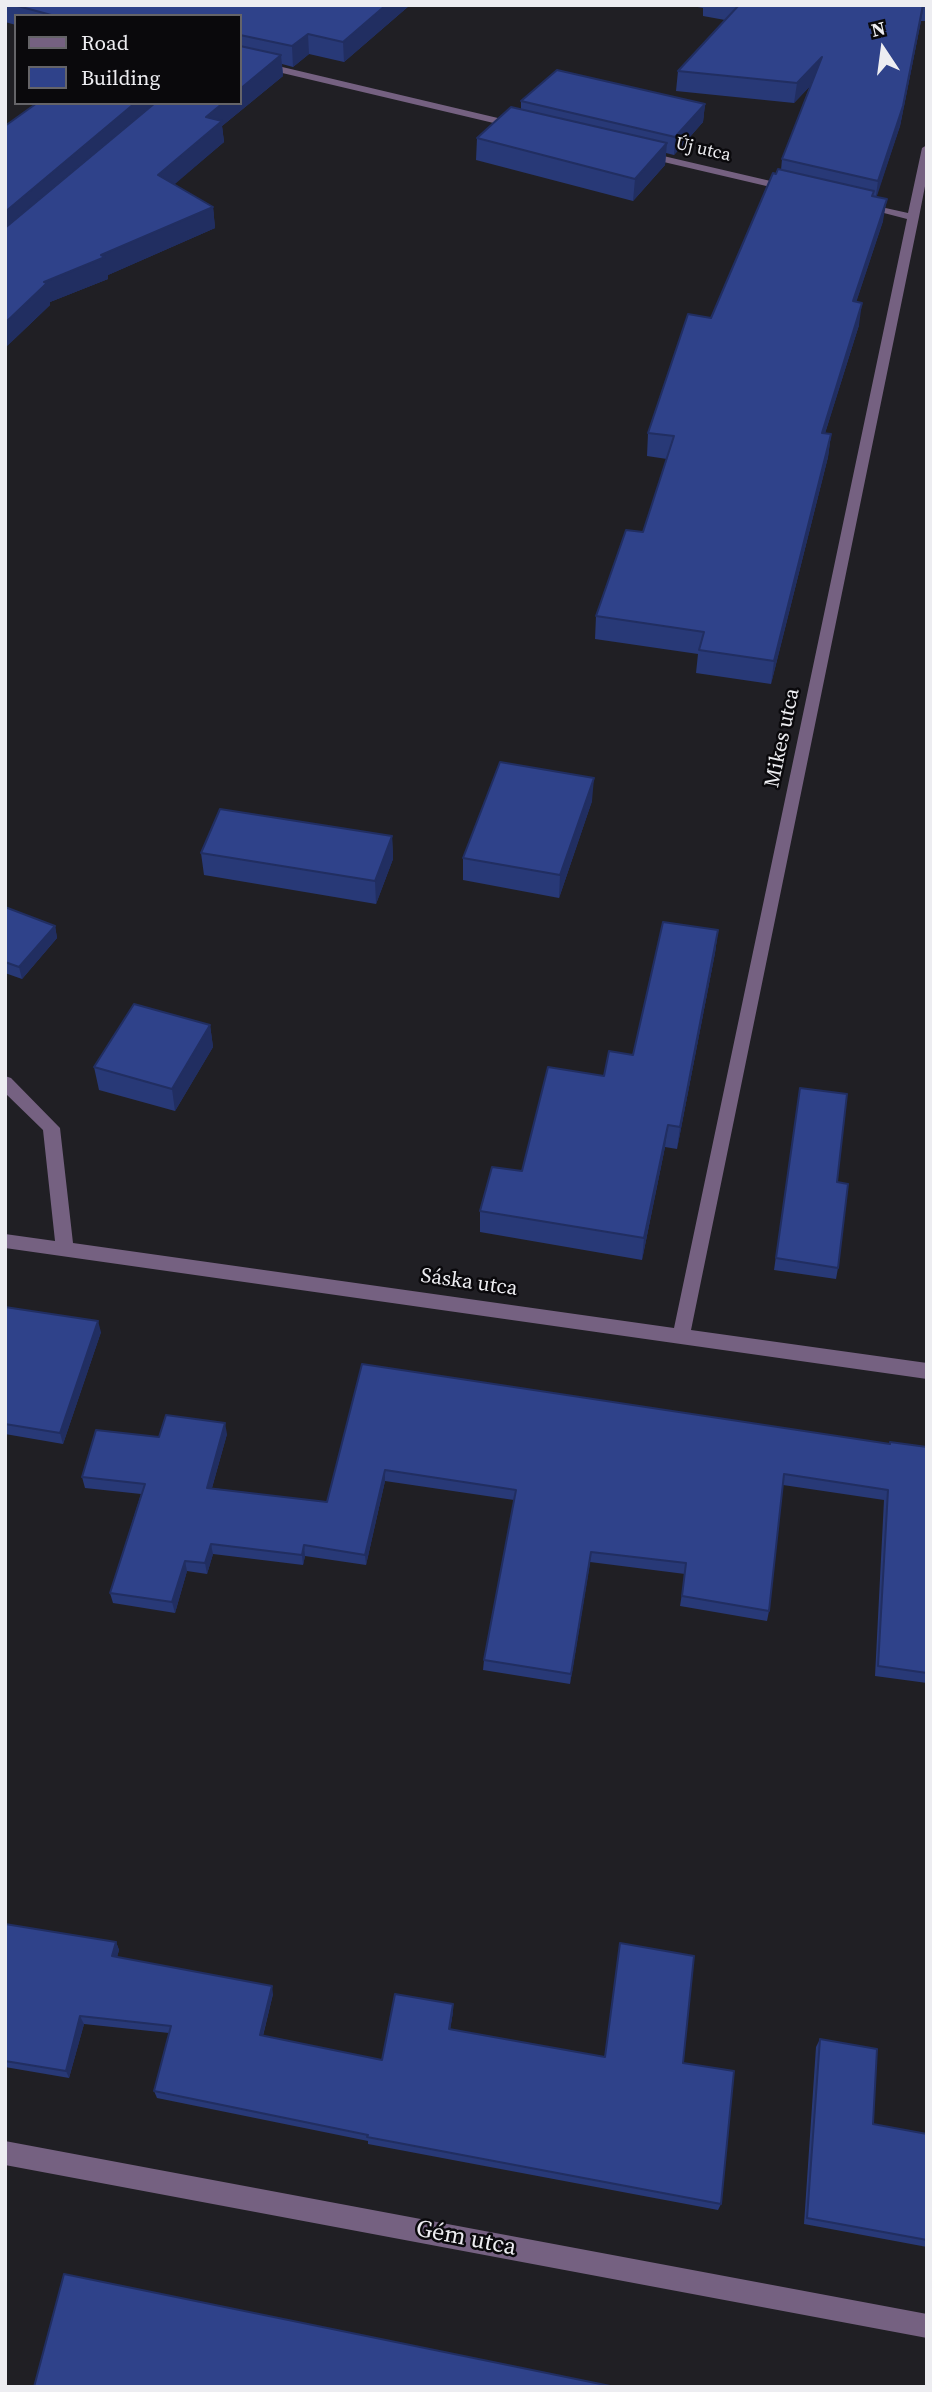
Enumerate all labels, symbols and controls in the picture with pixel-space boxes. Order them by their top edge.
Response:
legend [14,14,242,105]
north arrow [848,14,918,84]
text: N [869,14,888,43]
text: Road [81,28,129,57]
text: Building [81,63,160,92]
street label: Új utca [673,133,733,167]
street label: Mikes utca [760,686,806,790]
street label: Sáska utca [419,1264,519,1302]
street label: Gém utca [413,2215,519,2263]

